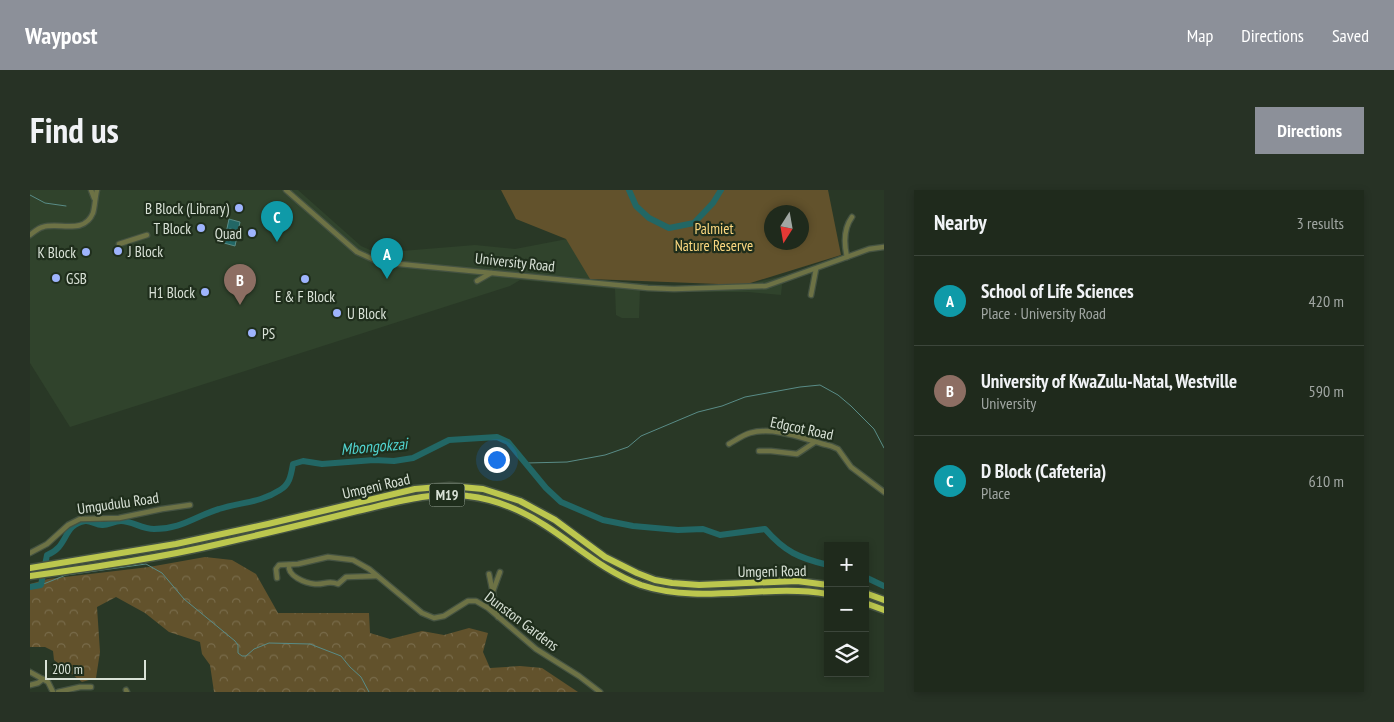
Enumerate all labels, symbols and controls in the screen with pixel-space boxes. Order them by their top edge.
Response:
text: Waypost [25,20,98,51]
text: Map [1187,24,1213,47]
text: Directions [1241,24,1304,47]
text: Saved [1332,24,1369,47]
text: Find us [30,107,119,153]
button: Directions [1255,107,1364,154]
place label: B Block (Library) [145,199,230,218]
pin: C [261,201,293,242]
marker: B Block (Library) [233,202,245,214]
north arrow [764,205,809,250]
text: Nearby [934,209,987,236]
text: 3 results [1297,213,1344,233]
place label: T Block [153,219,191,238]
park label: Palmiet Nature Reserve [675,219,753,255]
marker: T Block [195,222,207,234]
place label: Quad [215,224,242,243]
marker: Quad [246,227,258,239]
pin: A [371,238,403,279]
place label: J Block [127,242,163,261]
place label: K Block [38,243,76,262]
marker: J Block [112,245,124,257]
marker: K Block [80,246,92,258]
street label: University Road [474,248,556,276]
pin: B [224,264,256,305]
place label: GSB [66,269,87,288]
marker: GSB [50,272,62,284]
marker: E & F Block [299,273,311,285]
text: School of Life Sciences [981,279,1134,303]
place label: H1 Block [149,283,195,302]
marker: H1 Block [199,286,211,298]
place label: E & F Block [275,287,335,306]
text: A [946,291,954,311]
text: 420 m [1309,291,1344,311]
text: Place · University Road [981,303,1106,323]
place label: U Block [347,304,386,323]
marker: U Block [331,307,343,319]
place label: PS [262,324,275,343]
marker: PS [246,327,258,339]
text: University of KwaZulu-Natal, Westville [981,369,1237,393]
text: B [946,381,954,401]
text: 590 m [1309,381,1344,401]
text: University [981,393,1036,413]
street label: Edgcot Road [769,412,835,444]
water label: Mbongokzai [340,433,411,459]
your location [484,447,510,473]
text: D Block (Cafeteria) [981,459,1106,483]
street label: Umgeni Road [340,469,412,503]
text: C [946,471,954,491]
text: 610 m [1309,471,1344,491]
text: Place [981,483,1010,503]
road number: M19 [430,484,464,506]
street label: Umgudulu Road [76,488,160,518]
map controls [824,542,869,677]
button: + [824,542,869,587]
street label: Umgeni Road [737,561,807,581]
street label: Dunston Gardens [481,587,563,655]
button: − [824,587,869,632]
button: layers [824,632,869,677]
scale bar [45,657,146,680]
text: 200 m [52,660,83,678]

